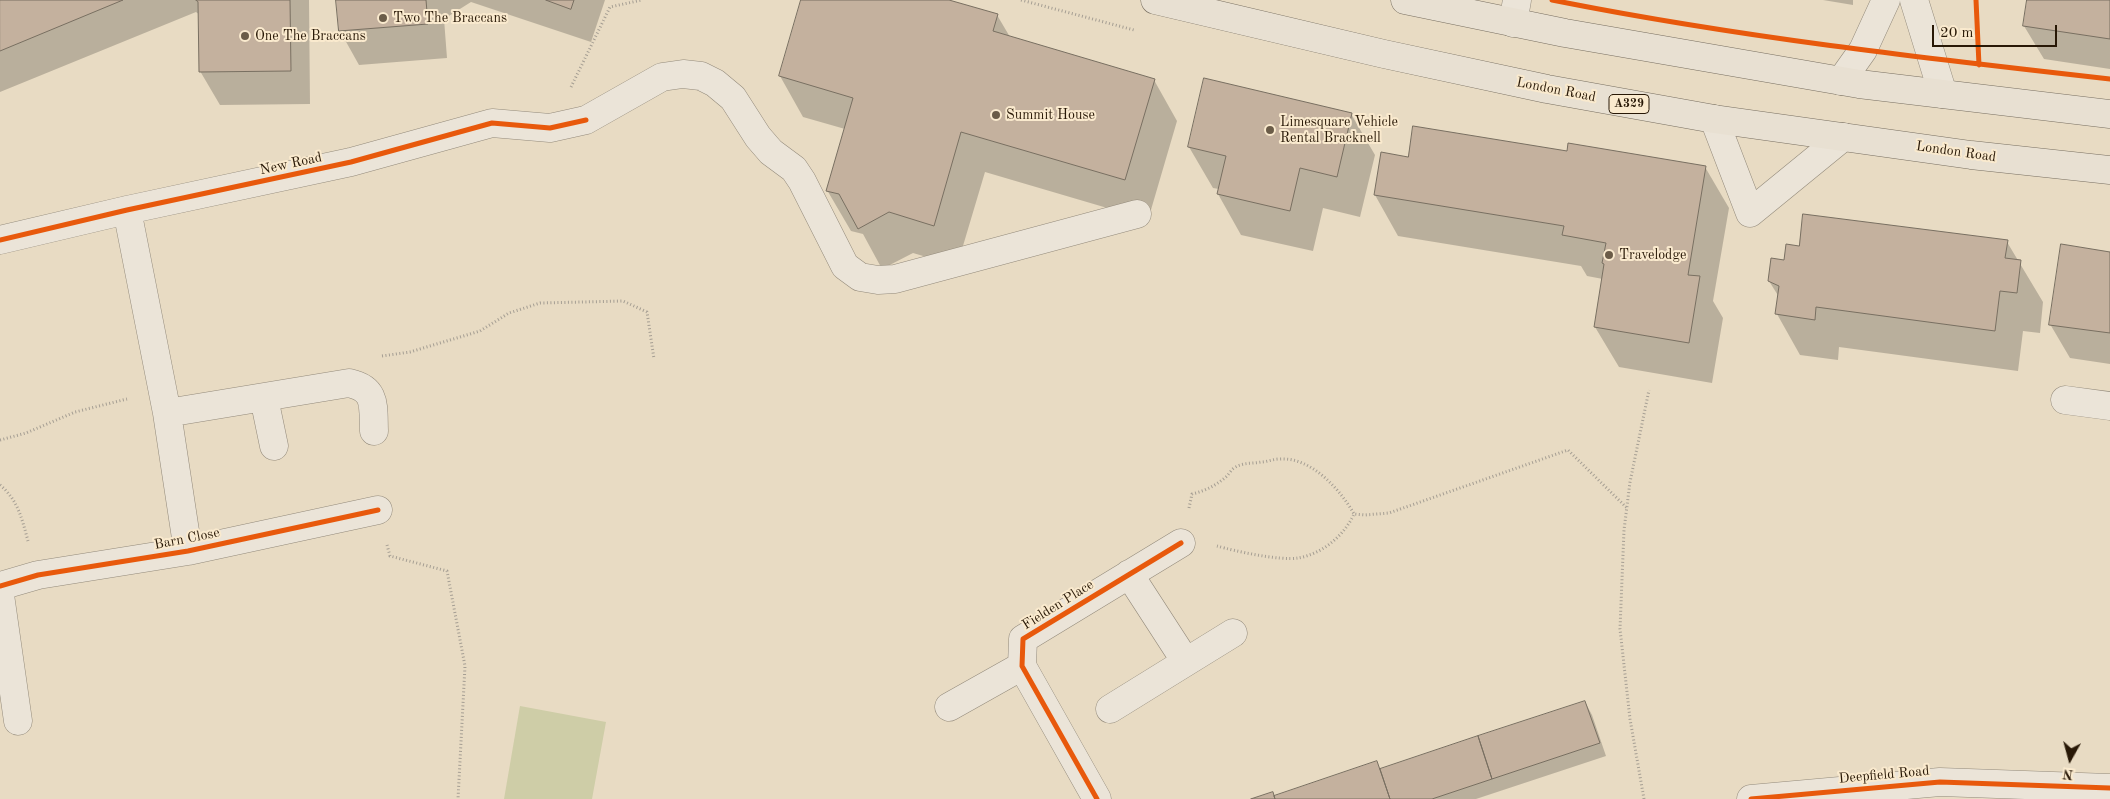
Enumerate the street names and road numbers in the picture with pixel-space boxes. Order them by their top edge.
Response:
street label: London Road [1515,74,1597,106]
road number: A329 [1609,95,1649,114]
street label: London Road [1915,138,1997,166]
street label: New Road [258,149,324,179]
street label: Barn Close [153,524,221,554]
street label: Fielden Place [1019,576,1097,634]
street label: Deepfield Road [1838,763,1930,787]

